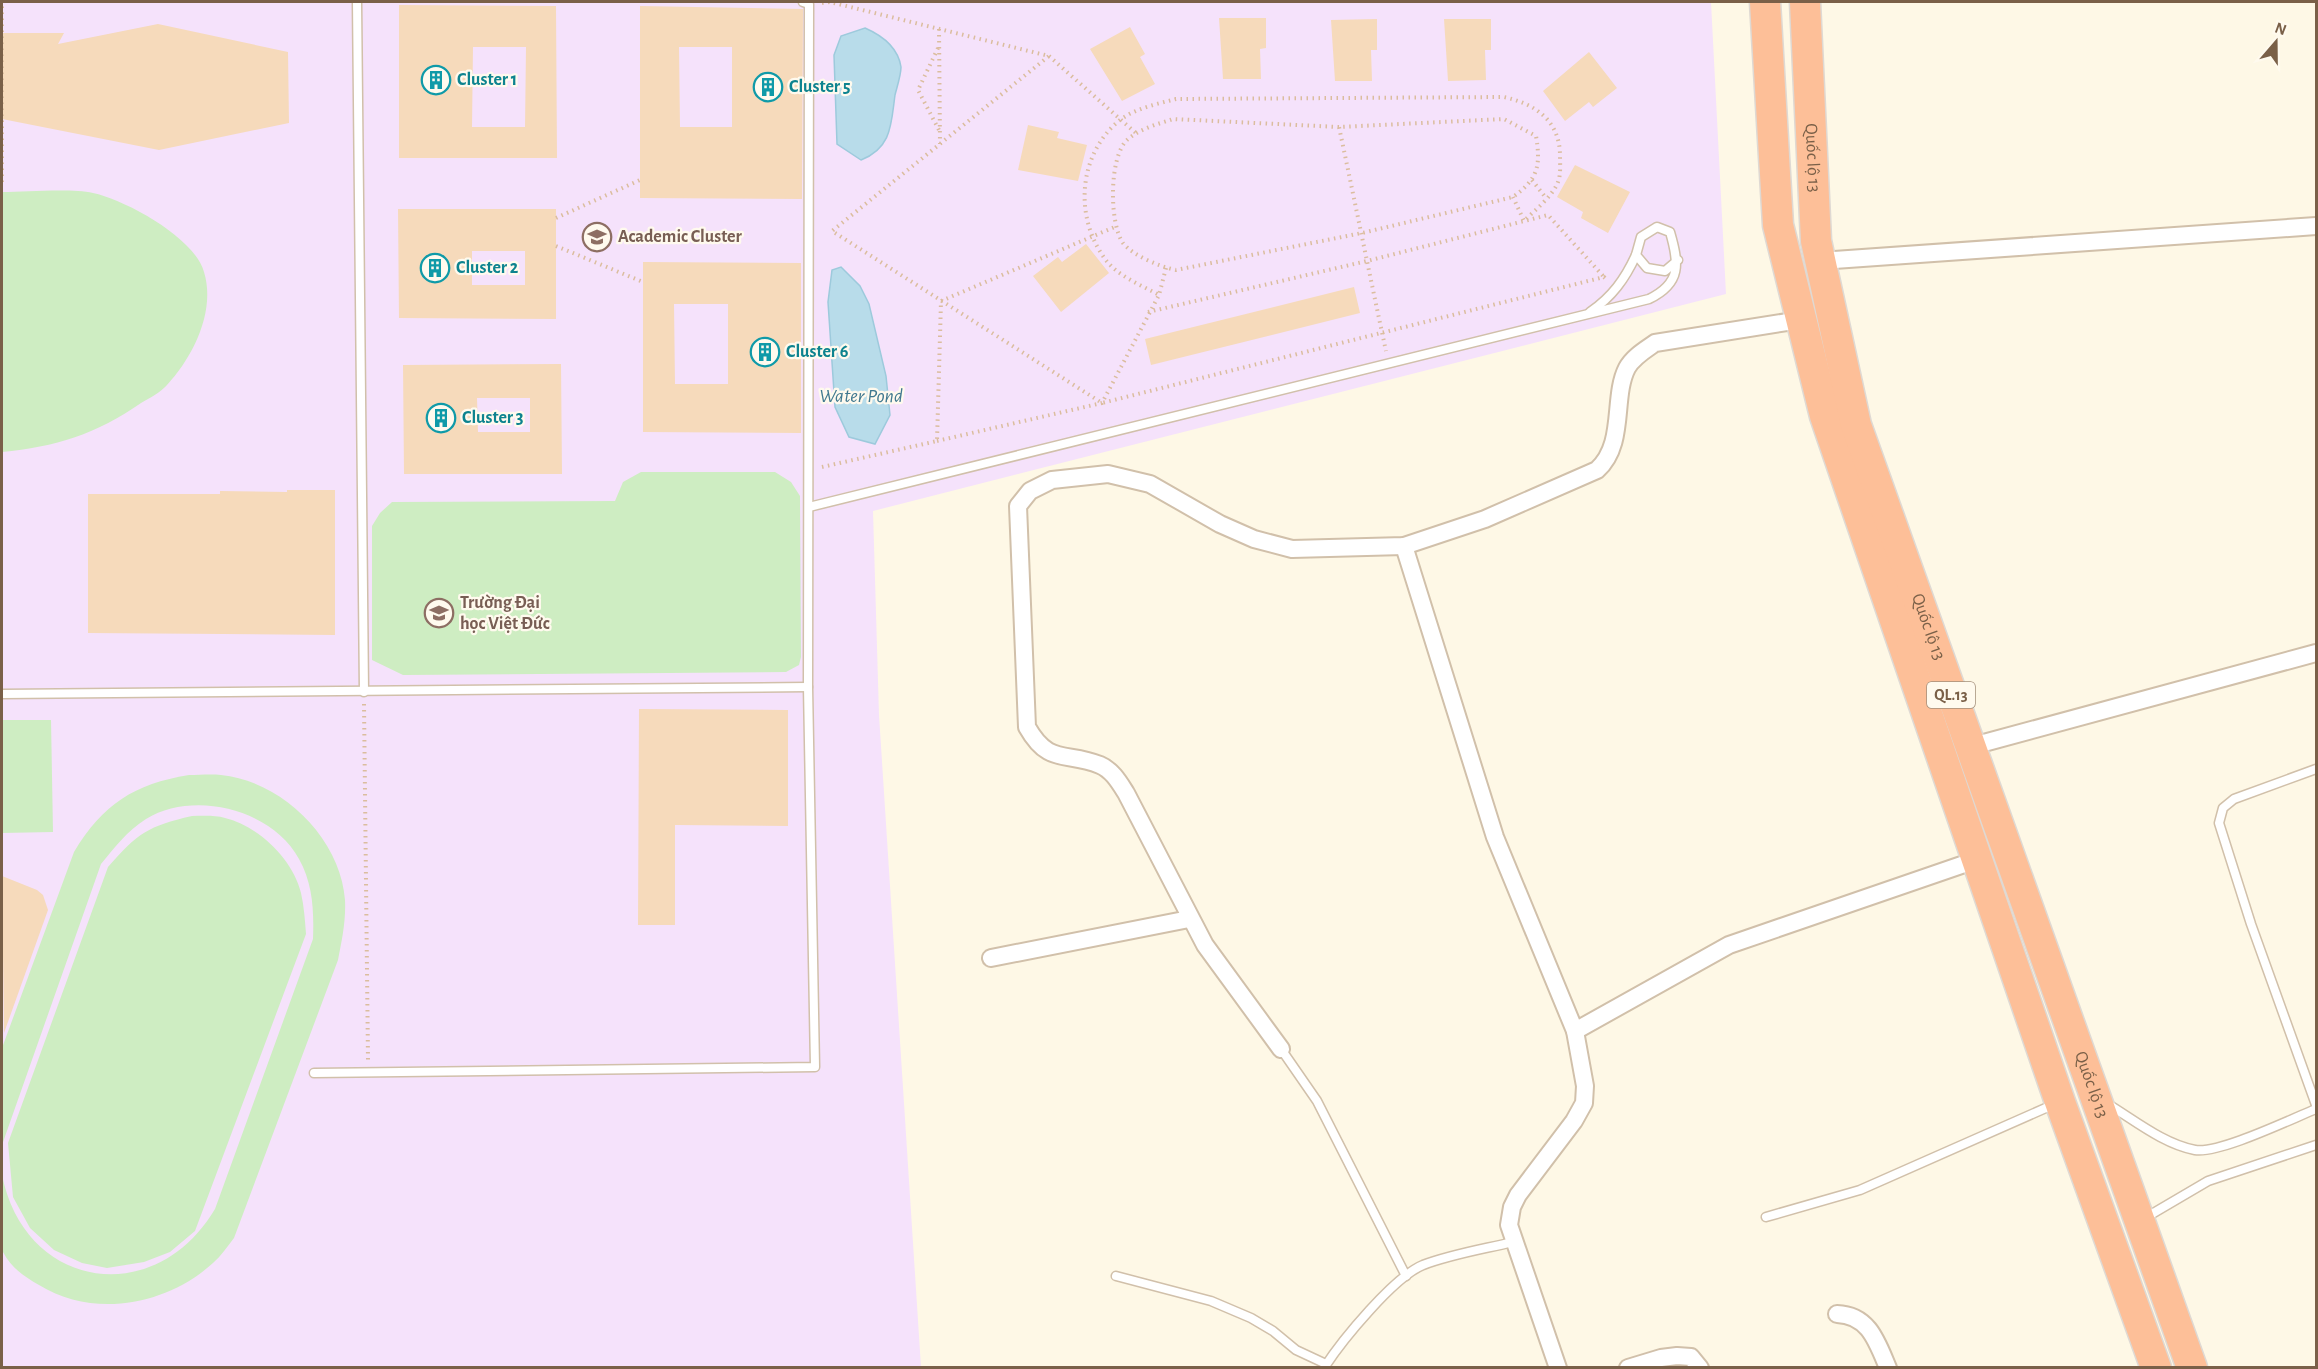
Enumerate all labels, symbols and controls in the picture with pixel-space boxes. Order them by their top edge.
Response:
north arrow [2246,12,2306,72]
text: N [2273,19,2289,38]
building icon: Cluster 1 [420,64,452,96]
place label: Cluster 1 [457,71,517,89]
building icon: Cluster 5 [752,71,784,103]
place label: Cluster 5 [789,78,851,96]
street label: Quốc lộ 13 [1802,123,1823,193]
school or university icon: Academic Cluster [581,221,613,253]
place label: Academic Cluster [618,228,743,246]
building icon: Cluster 2 [419,252,451,284]
place label: Cluster 2 [456,259,519,277]
building icon: Cluster 6 [749,336,781,368]
place label: Cluster 6 [786,343,849,361]
water label: Water Pond [819,386,903,406]
building icon: Cluster 3 [425,402,457,434]
place label: Cluster 3 [462,409,524,427]
street label: Quốc lộ 13 [1908,591,1948,663]
place label: Trường Đại học Việt Đức [460,594,550,633]
school or university icon: Trường Đại học Việt Đức [423,597,455,629]
road number: QL.13 [1927,682,1975,708]
street label: Quốc lộ 13 [2071,1049,2111,1121]

